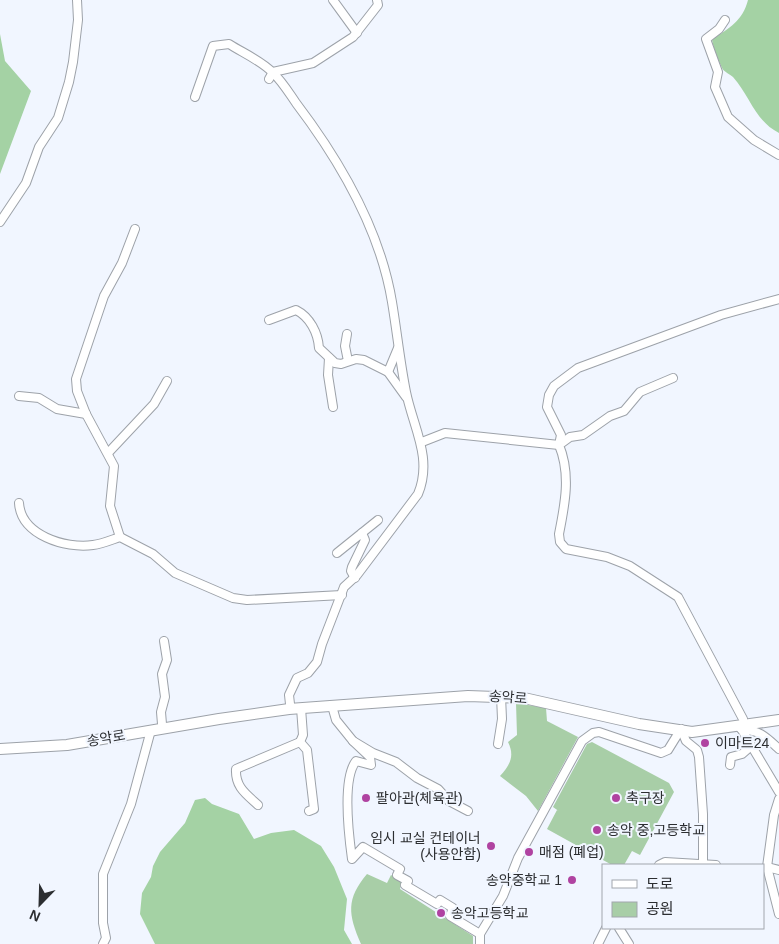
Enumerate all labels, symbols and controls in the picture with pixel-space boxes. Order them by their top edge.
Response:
street label: 송악로 [488,688,528,706]
street label: 송악로 [86,727,127,749]
place label: 이마트24 [715,735,769,751]
marker: 이마트24 [699,737,711,749]
place label: 팔아관(체육관) [376,790,463,806]
place label: 축구장 [626,790,665,806]
marker: 팔아관(체육관) [360,792,372,804]
marker: 축구장 [610,792,622,804]
place label: 송악 중,고등학교 [607,822,705,838]
marker: 송악 중,고등학교 [591,824,603,836]
place label: 임시 교실 컨테이너 (사용안함) [370,830,481,862]
marker: 임시 교실 컨테이너 (사용안함) [485,840,497,852]
place label: 매점 (폐업) [539,844,604,860]
marker: 매점 (폐업) [523,846,535,858]
legend [602,864,764,929]
place label: 송악중학교 1 [486,872,562,888]
marker: 송악중학교 1 [566,874,578,886]
text: 도로 [646,875,674,892]
north arrow [15,879,65,929]
text: 공원 [646,900,674,917]
place label: 송악고등학교 [451,905,528,921]
text: N [27,907,43,925]
marker: 송악고등학교 [435,907,447,919]

